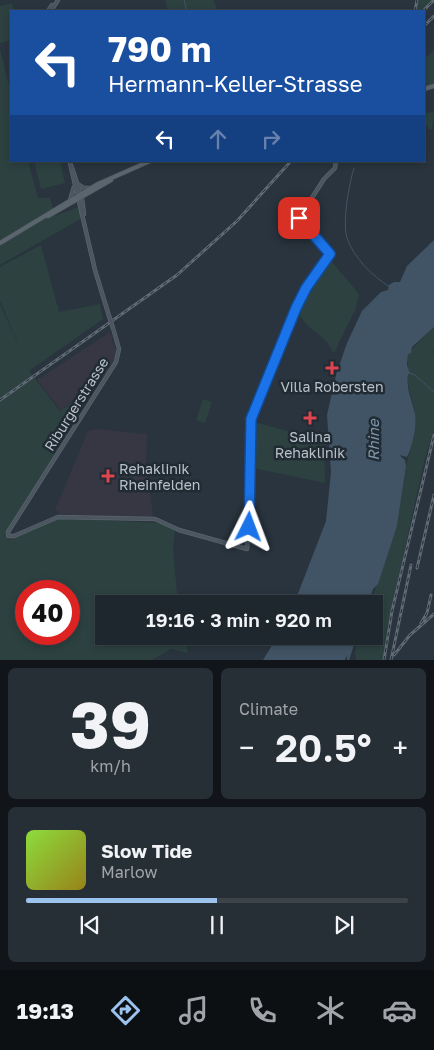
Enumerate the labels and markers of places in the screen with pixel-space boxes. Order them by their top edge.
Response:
pin [278,197,320,239]
marker: Villa Robersten [325,361,339,375]
place label: Villa Robersten [280,378,384,395]
marker: Salina Rehaklinik [303,411,317,425]
place label: Salina Rehaklinik [275,428,345,461]
place label: Rehaklinik Rheinfelden [119,460,200,493]
marker: Rehaklinik Rheinfelden [101,469,115,483]

